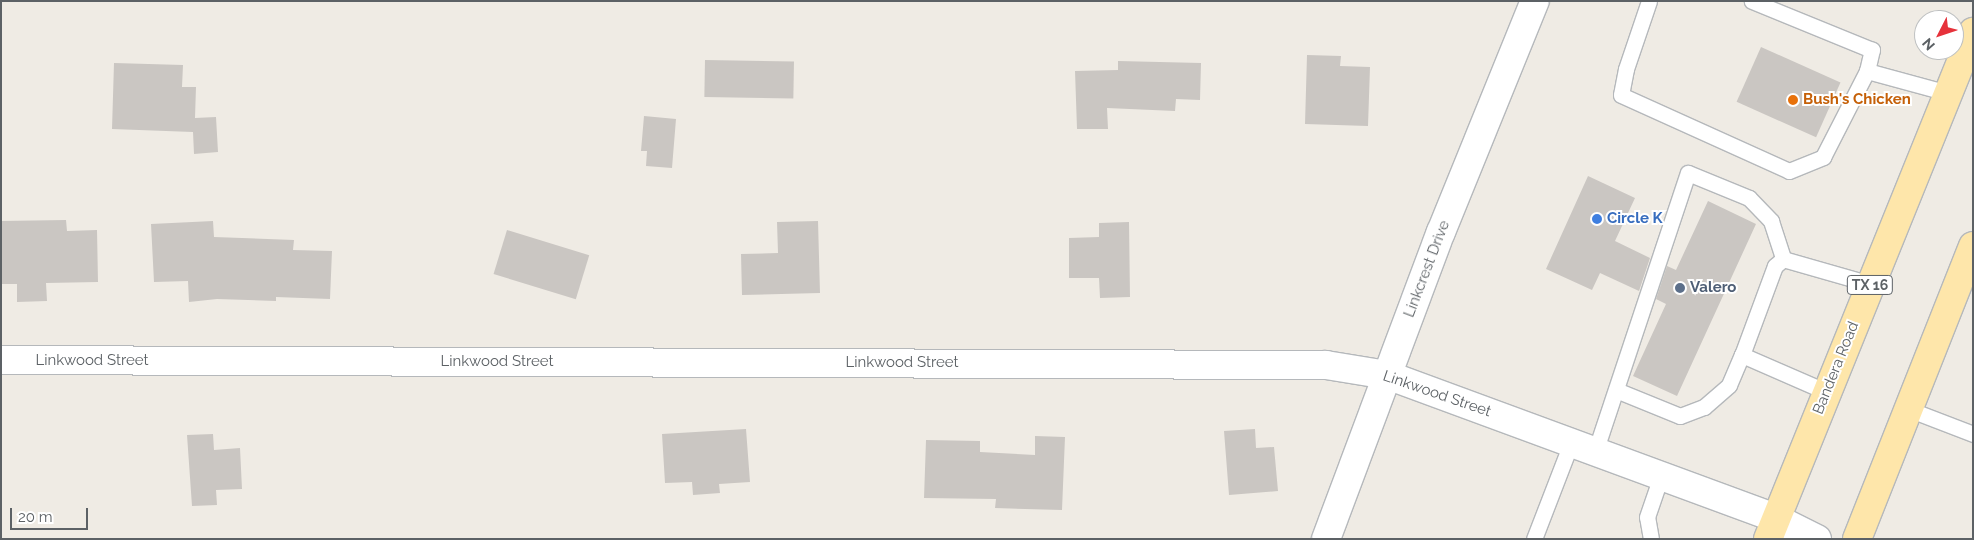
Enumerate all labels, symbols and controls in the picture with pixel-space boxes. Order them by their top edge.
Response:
north arrow [1914,10,1964,60]
text: N [1919,35,1938,53]
place label: Bush's Chicken [1803,91,1911,109]
marker: Bush's Chicken [1787,94,1799,106]
place label: Circle K [1607,210,1663,228]
marker: Circle K [1591,213,1603,225]
street label: Linkcrest Drive [1400,218,1454,320]
road number: TX 16 [1846,274,1894,296]
place label: Valero [1690,279,1736,297]
marker: Valero [1674,282,1686,294]
street label: Bandera Road [1809,319,1863,417]
street label: Linkwood Street [35,352,149,370]
street label: Linkwood Street [440,353,554,371]
street label: Linkwood Street [845,354,959,372]
street label: Linkwood Street [1381,367,1493,421]
scale bar [12,498,90,530]
text: 20 m [18,508,53,526]

